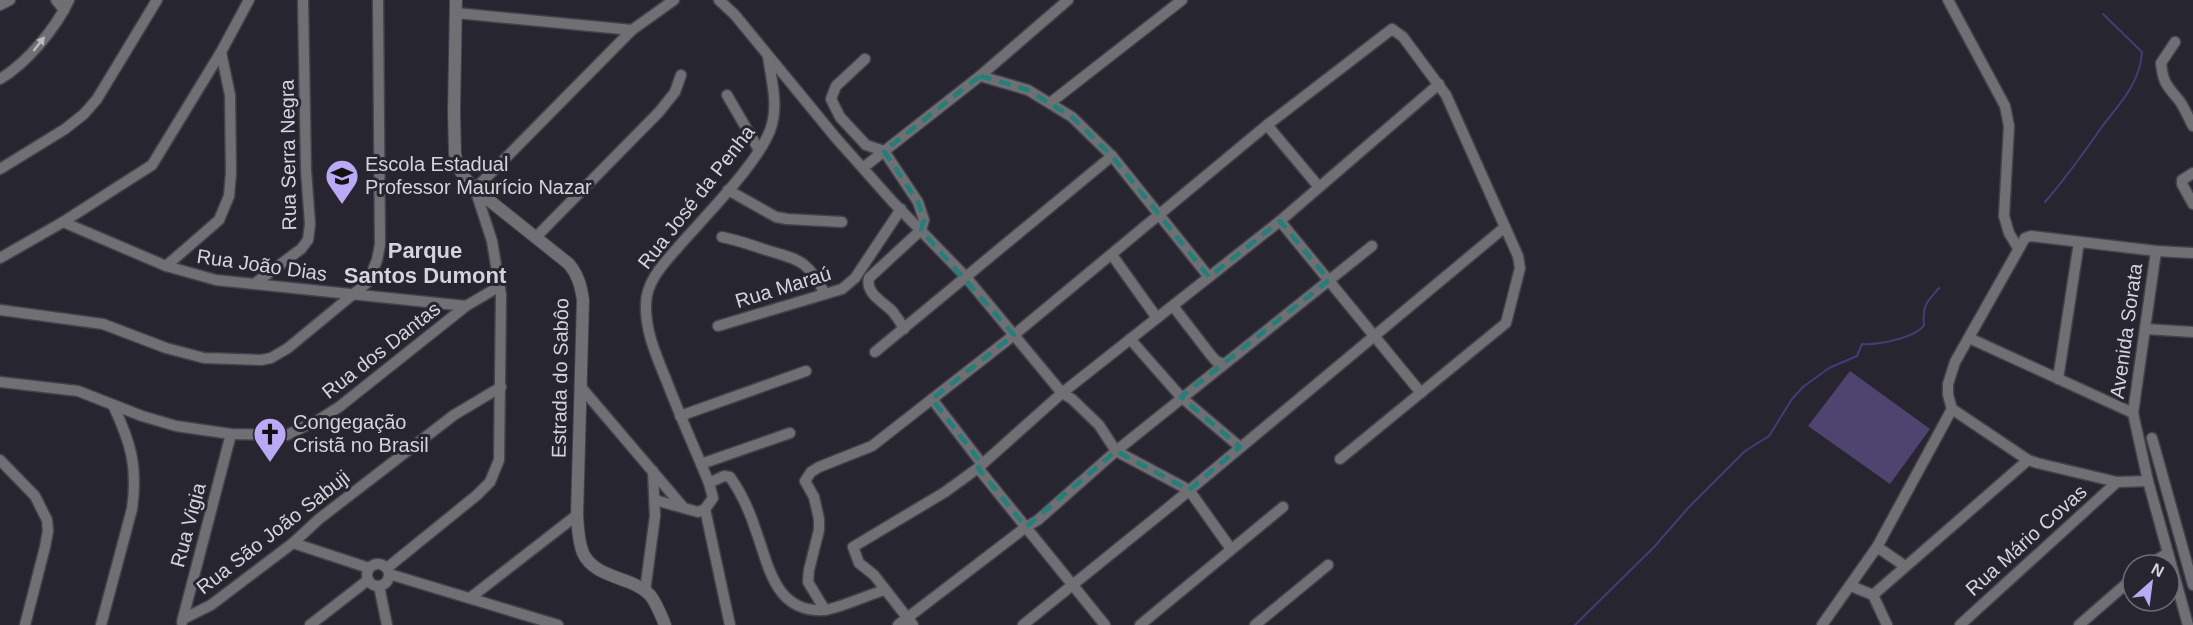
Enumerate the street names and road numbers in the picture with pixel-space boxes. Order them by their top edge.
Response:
street label: Rua Serra Negra [276,78,300,231]
street label: Rua José da Penha [633,120,759,273]
street label: Rua João Dias [196,245,328,285]
street label: Avenida Sorata [2106,261,2147,400]
street label: Rua Maraú [732,262,834,312]
street label: Rua dos Dantas [318,297,444,403]
street label: Estrada do Sabôo [548,298,572,458]
street label: Rua São João Sabuji [192,465,354,599]
street label: Rua Vigia [166,480,210,570]
street label: Rua Mário Covas [1961,480,2091,600]

